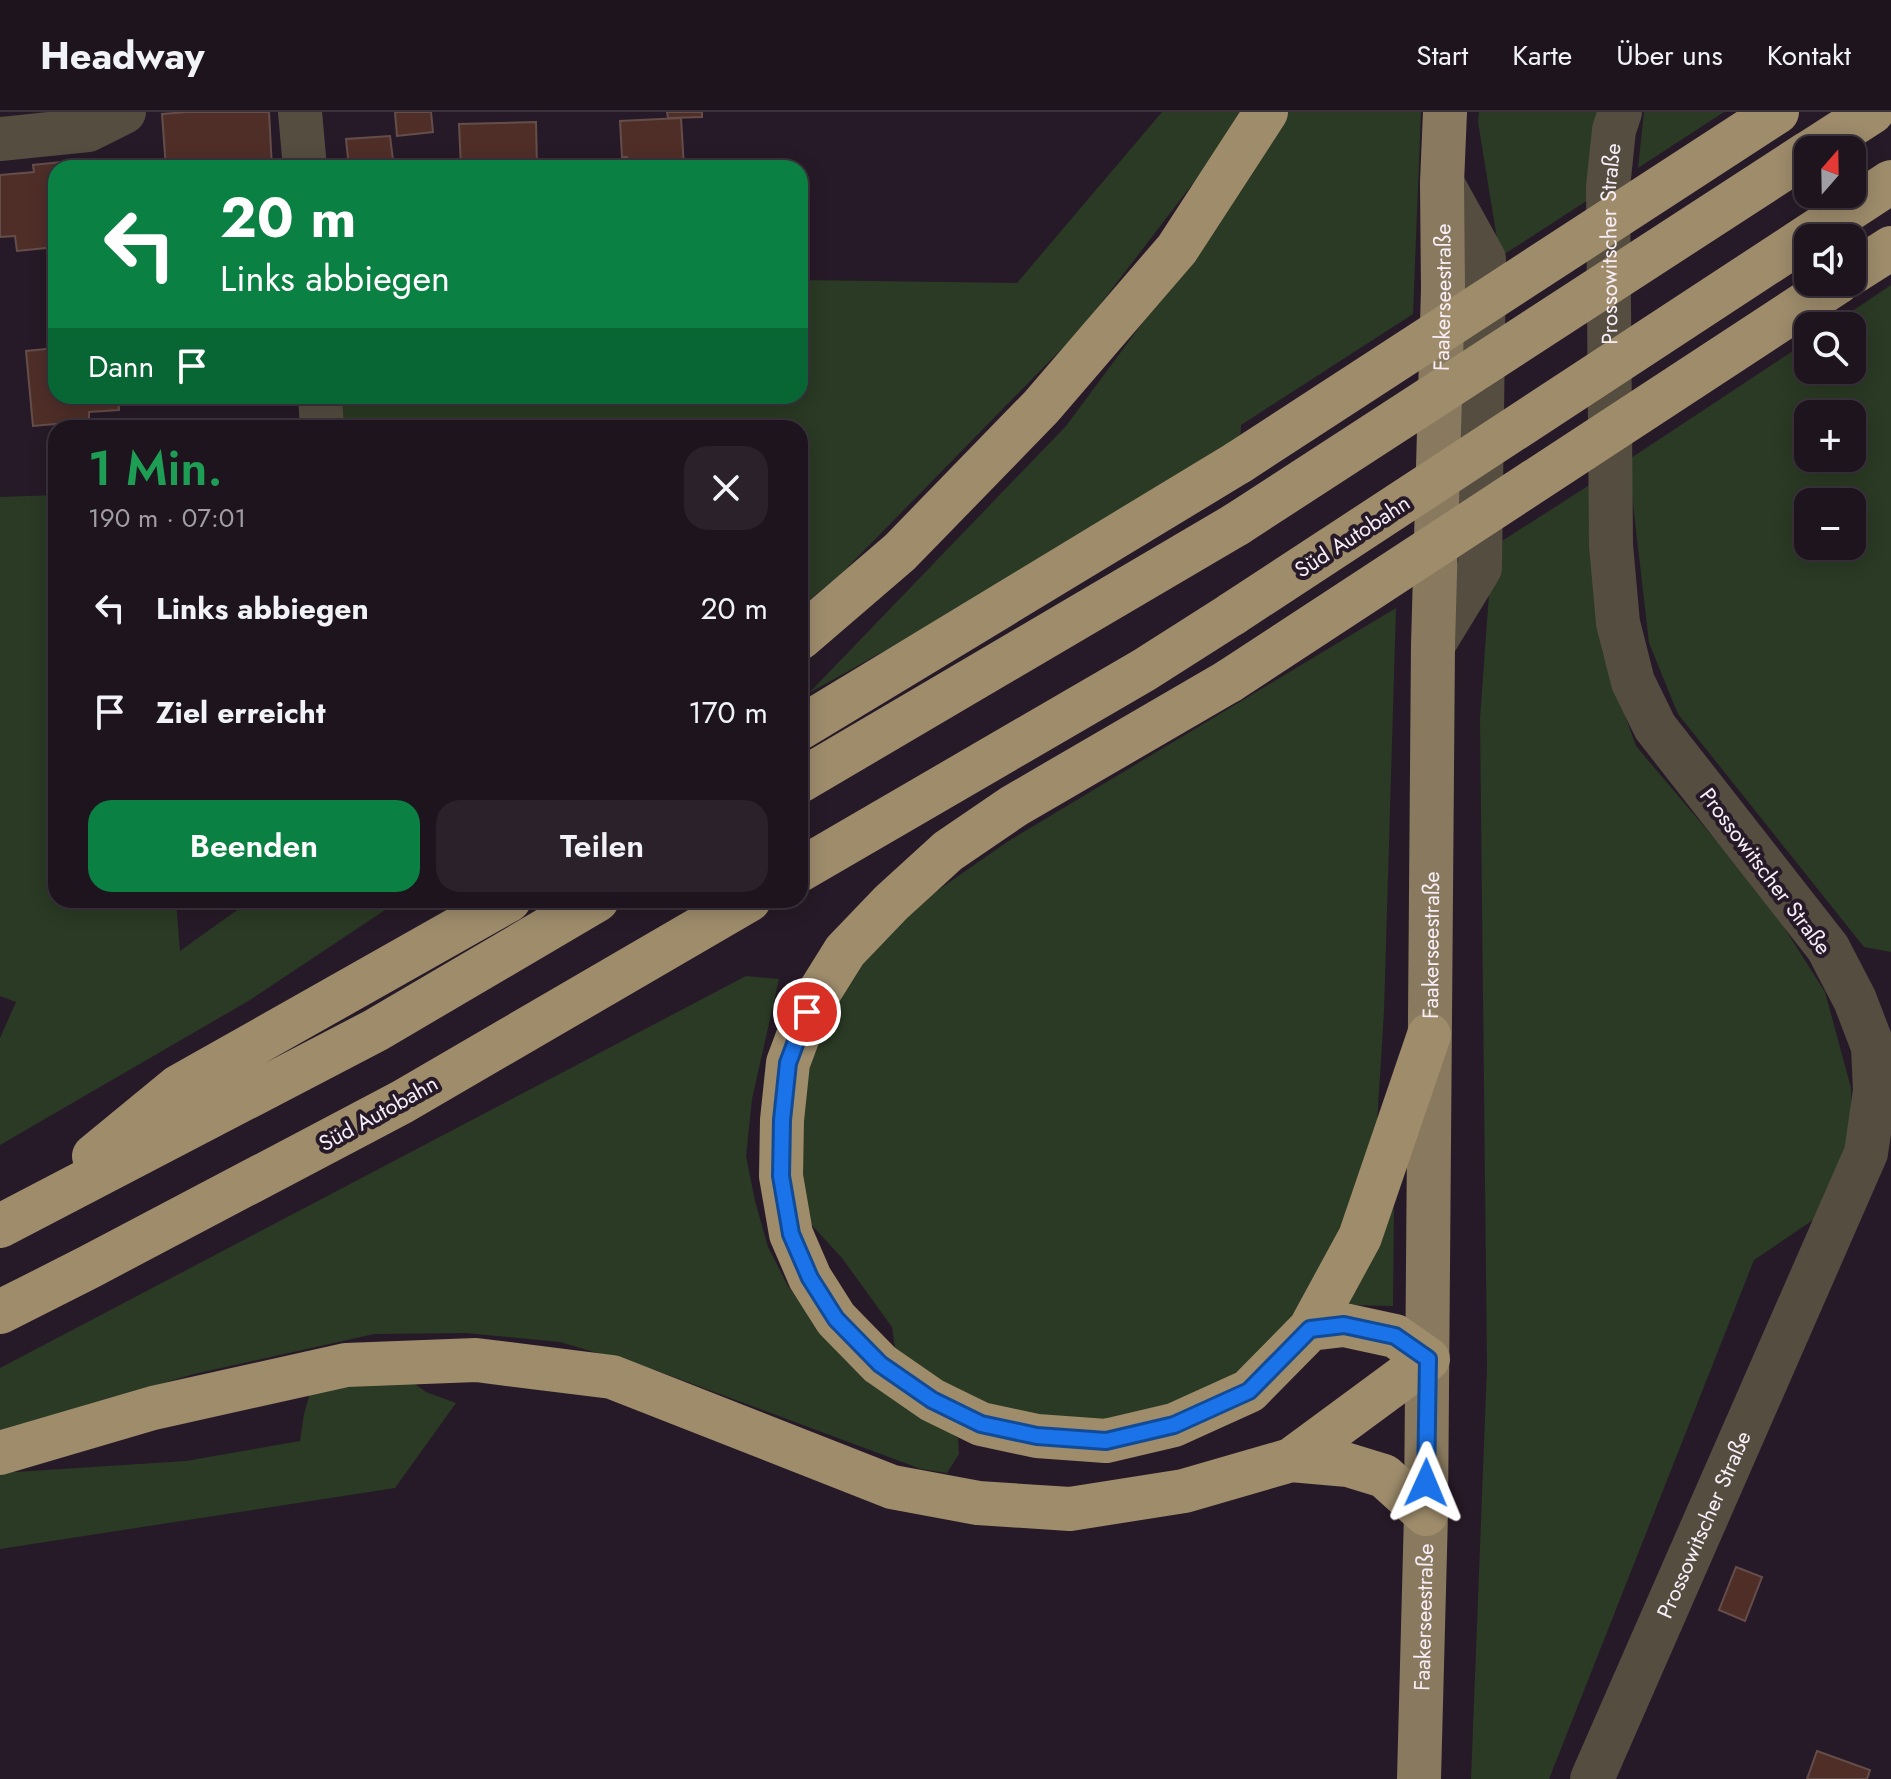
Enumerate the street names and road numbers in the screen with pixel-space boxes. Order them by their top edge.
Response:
street label: Prossowitscher Straße [1592,141,1629,345]
street label: Faakerseestraße [1425,223,1459,371]
street label: Süd Autobahn [1288,487,1416,585]
street label: Prossowitscher Straße [1692,781,1840,961]
street label: Faakerseestraße [1414,871,1447,1019]
street label: Süd Autobahn [313,1067,443,1159]
street label: Prossowitscher Straße [1648,1425,1759,1623]
street label: Faakerseestraße [1405,1543,1441,1691]

